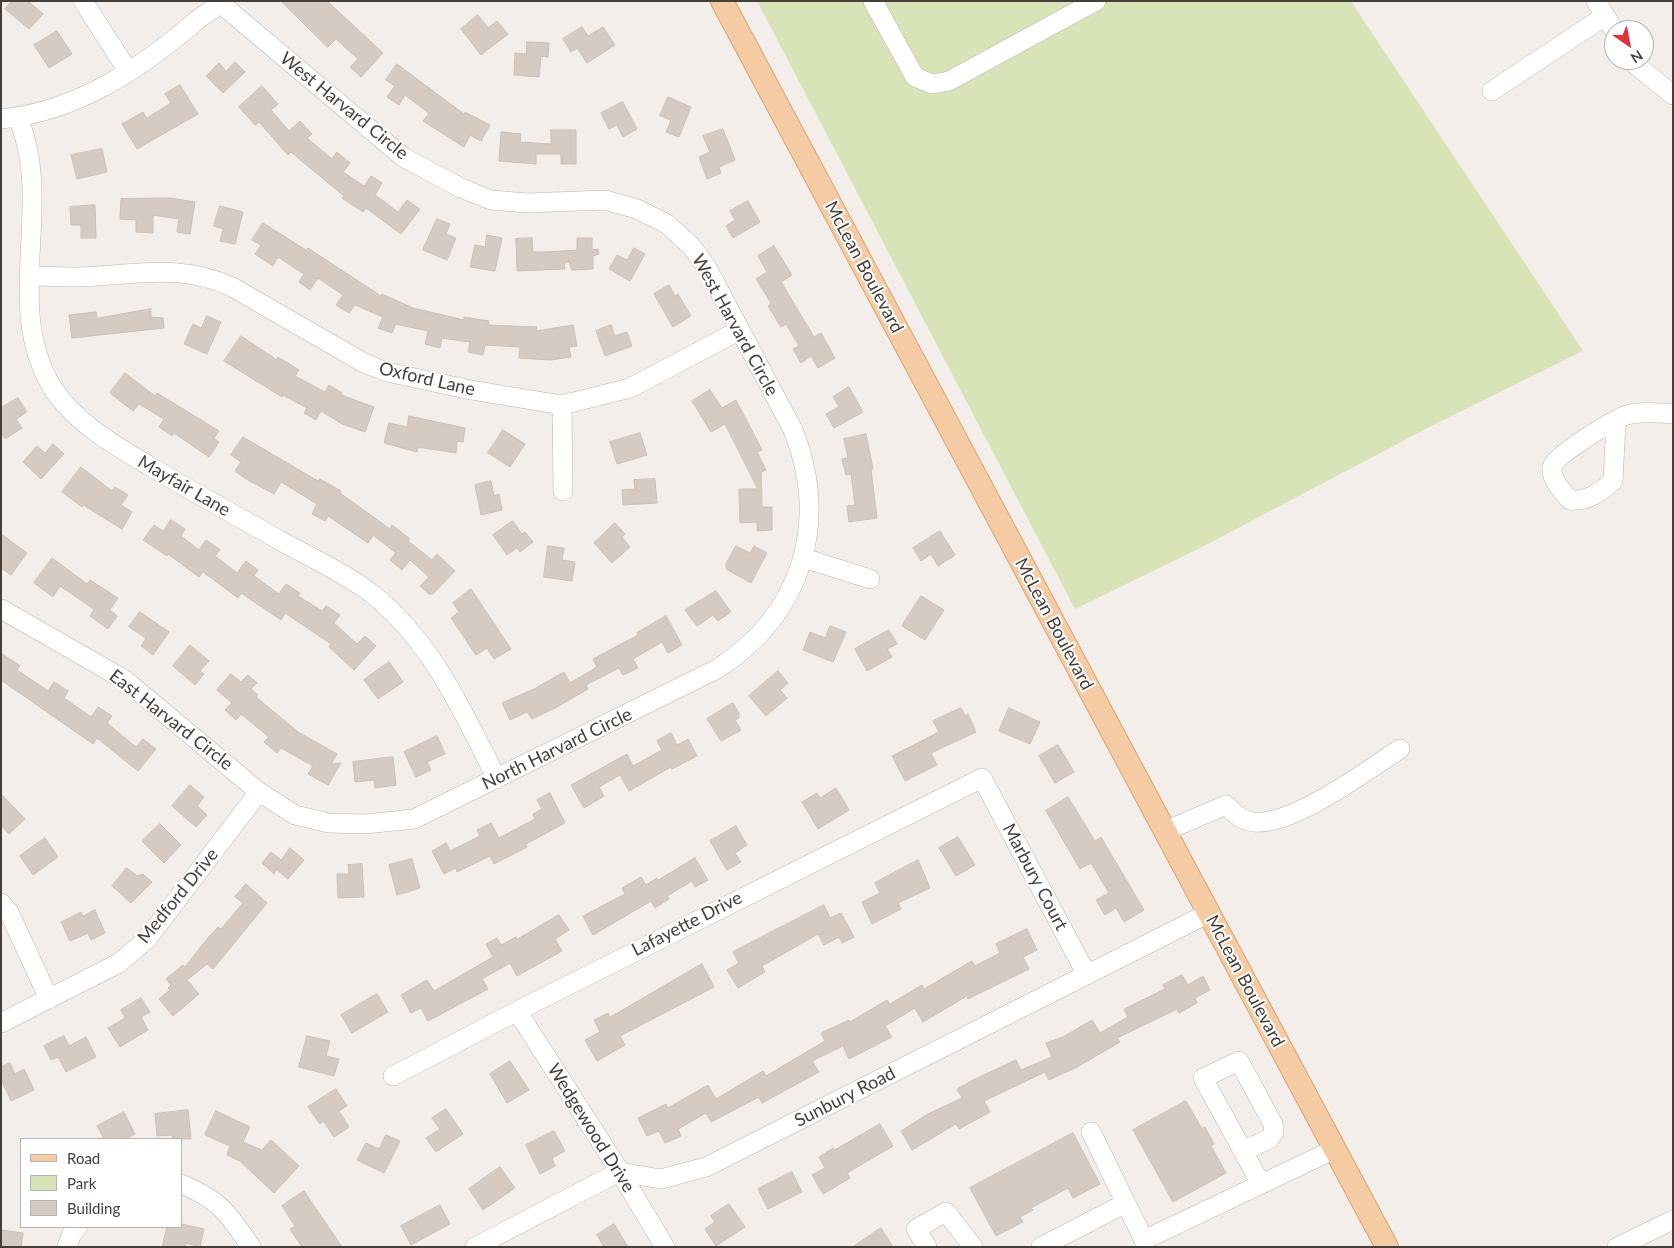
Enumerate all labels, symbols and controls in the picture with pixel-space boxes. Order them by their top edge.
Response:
north arrow [1604,20,1654,70]
text: N [1628,47,1646,67]
street label: West Harvard Circle [276,48,412,164]
street label: McLean Boulevard [820,197,908,337]
street label: West Harvard Circle [687,250,783,400]
street label: Oxford Lane [377,357,477,401]
street label: Mayfair Lane [134,451,234,521]
street label: McLean Boulevard [1010,554,1098,694]
street label: East Harvard Circle [105,665,237,775]
street label: North Harvard Circle [479,703,635,795]
street label: Marbury Court [998,820,1072,934]
street label: Medford Drive [133,844,223,948]
street label: Lafayette Drive [628,887,746,961]
street label: McLean Boulevard [1201,911,1289,1051]
street label: Wedgewood Drive [543,1060,639,1196]
street label: Sunbury Road [791,1062,899,1132]
legend [20,1138,182,1228]
text: Road [67,1149,100,1167]
text: Park [67,1174,96,1192]
text: Building [67,1199,120,1217]

